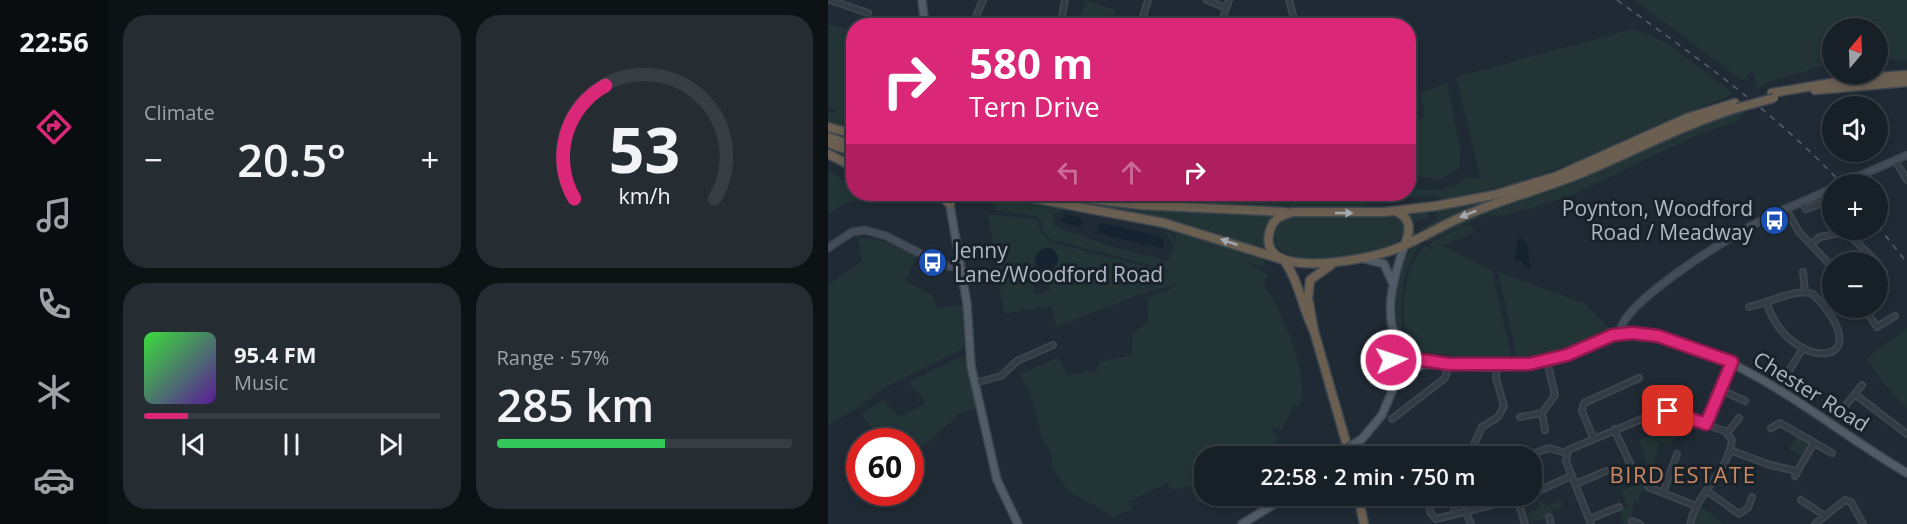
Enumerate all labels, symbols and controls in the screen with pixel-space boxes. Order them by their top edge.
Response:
north arrow [1822,18,1888,84]
map controls [1822,18,1888,318]
text: 22:56 [19,23,89,60]
text: 580 m [969,34,1093,91]
icon: right [870,42,948,120]
text: Tern Drive [969,88,1100,125]
button: sound [1822,96,1888,162]
text: Climate [144,99,215,126]
icon: directions [33,106,75,148]
text: 53 [609,106,680,191]
text: 20.5° [237,129,346,190]
text: − [144,137,163,182]
text: + [421,137,439,182]
icon: left [1052,156,1085,189]
icon: ahead [1115,156,1148,189]
icon: right [1178,156,1211,189]
button: + [1822,174,1888,240]
text: km/h [618,181,670,210]
icon: music [33,194,75,236]
place label: Poynton, Woodford Road / Meadway [1562,194,1753,246]
bus stop icon: Poynton, Woodford Road / Meadway [1758,205,1790,237]
one-way arrow [1334,208,1353,218]
one-way arrow [1459,210,1477,219]
place label: Jenny Lane/Woodford Road [952,236,1163,288]
one-way arrow [1220,237,1238,247]
bus stop icon: Jenny Lane/Woodford Road [917,247,949,279]
button: − [1822,252,1888,318]
icon: phone [33,283,75,325]
position arrow [1359,328,1423,392]
text: 95.4 FM [234,339,317,369]
text: Range · 57% [497,344,609,371]
street label: Chester Road [1748,344,1875,438]
text: Music [234,369,288,396]
icon: climate [33,371,75,413]
text: 285 km [497,374,654,435]
pin [1642,385,1693,436]
icon: arrive [1651,394,1684,427]
icon: previous [177,428,210,461]
icon: pause [275,428,308,461]
icon: next [374,428,407,461]
speed limit sign: 60 [846,428,924,506]
icon: car [33,459,75,501]
district label: BIRD ESTATE [1610,459,1756,489]
text: 22:58 · 2 min · 750 m [1260,461,1476,491]

